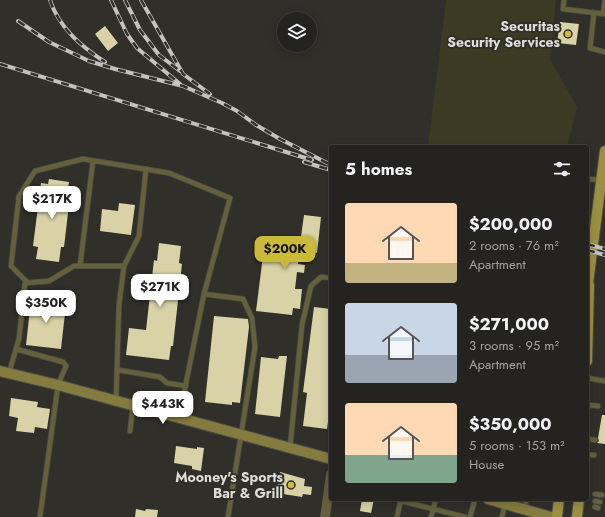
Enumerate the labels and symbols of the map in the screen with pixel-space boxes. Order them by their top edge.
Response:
place label: Securitas Security Services [447,16,561,52]
marker: Securitas Security Services [563,29,573,39]
pin: $217K [24,186,80,220]
pin: $200K [257,236,313,270]
pin: $271K [132,274,188,308]
pin: $350K [18,290,74,324]
pin: $443K [135,391,191,425]
place label: Mooney's Sports Bar & Grill [175,467,284,503]
marker: Mooney's Sports Bar & Grill [286,480,296,490]

